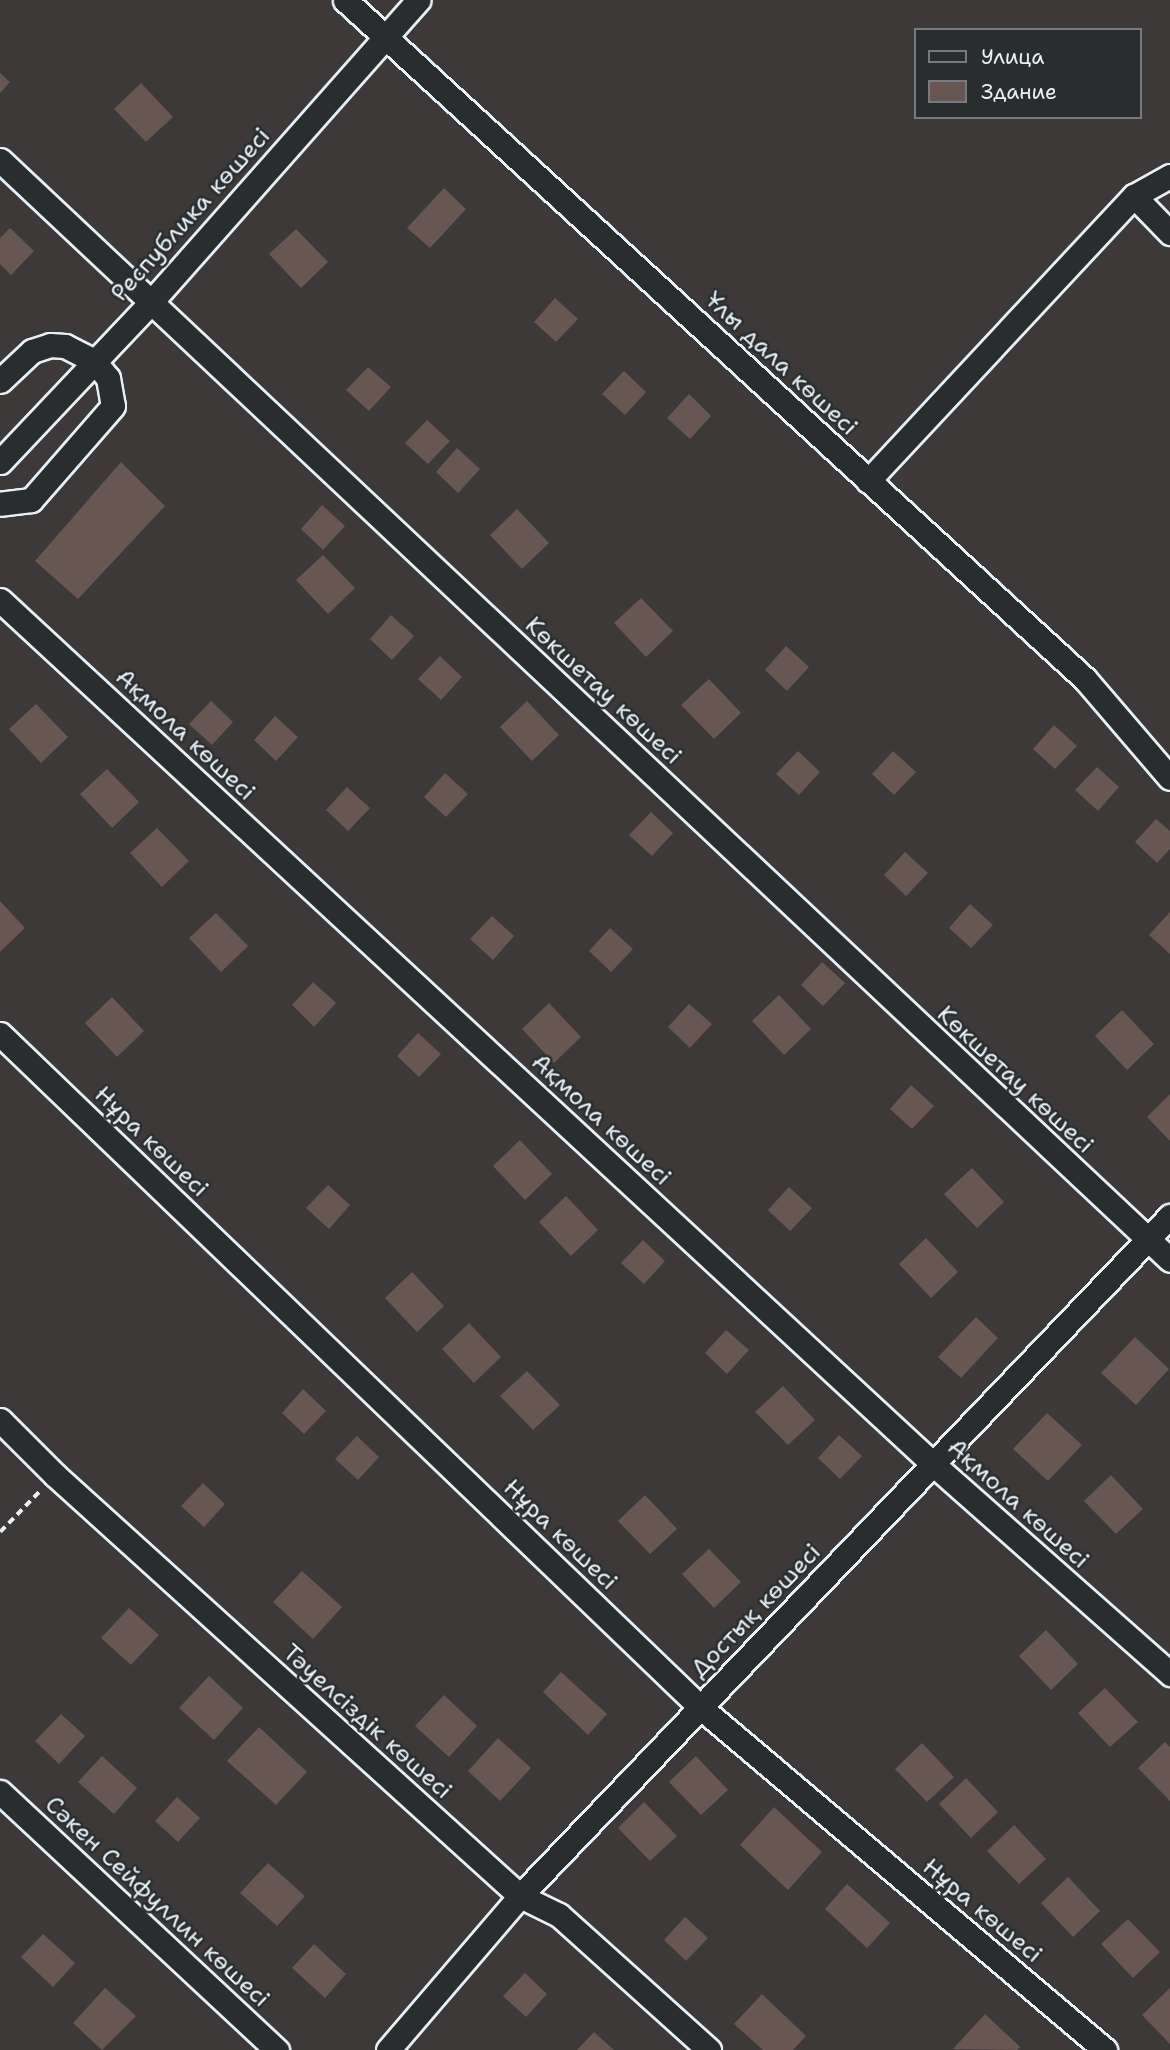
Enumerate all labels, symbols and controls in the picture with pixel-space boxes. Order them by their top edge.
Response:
legend [914,28,1142,119]
text: Улица [981,43,1044,71]
text: Здание [981,78,1057,106]
street label: Республика көшесі [105,122,277,308]
street label: Ұлы дала көшесі [699,286,863,442]
street label: Көкшетау көшесі [519,611,687,771]
street label: Ақмола көшесі [109,663,261,807]
street label: Көкшетау көшесі [931,1000,1099,1160]
street label: Ақмола көшесі [525,1048,677,1192]
street label: Нұра көшесі [88,1081,214,1203]
street label: Ақмола көшесі [941,1433,1095,1575]
street label: Нұра көшесі [497,1474,623,1596]
street label: Достық көшесі [685,1538,827,1684]
street label: Тәуелсіздік көшесі [277,1638,457,1806]
street label: Сәкен Сейфуллин көшесі [39,1790,275,2014]
street label: Нұра көшесі [916,1853,1048,1969]

